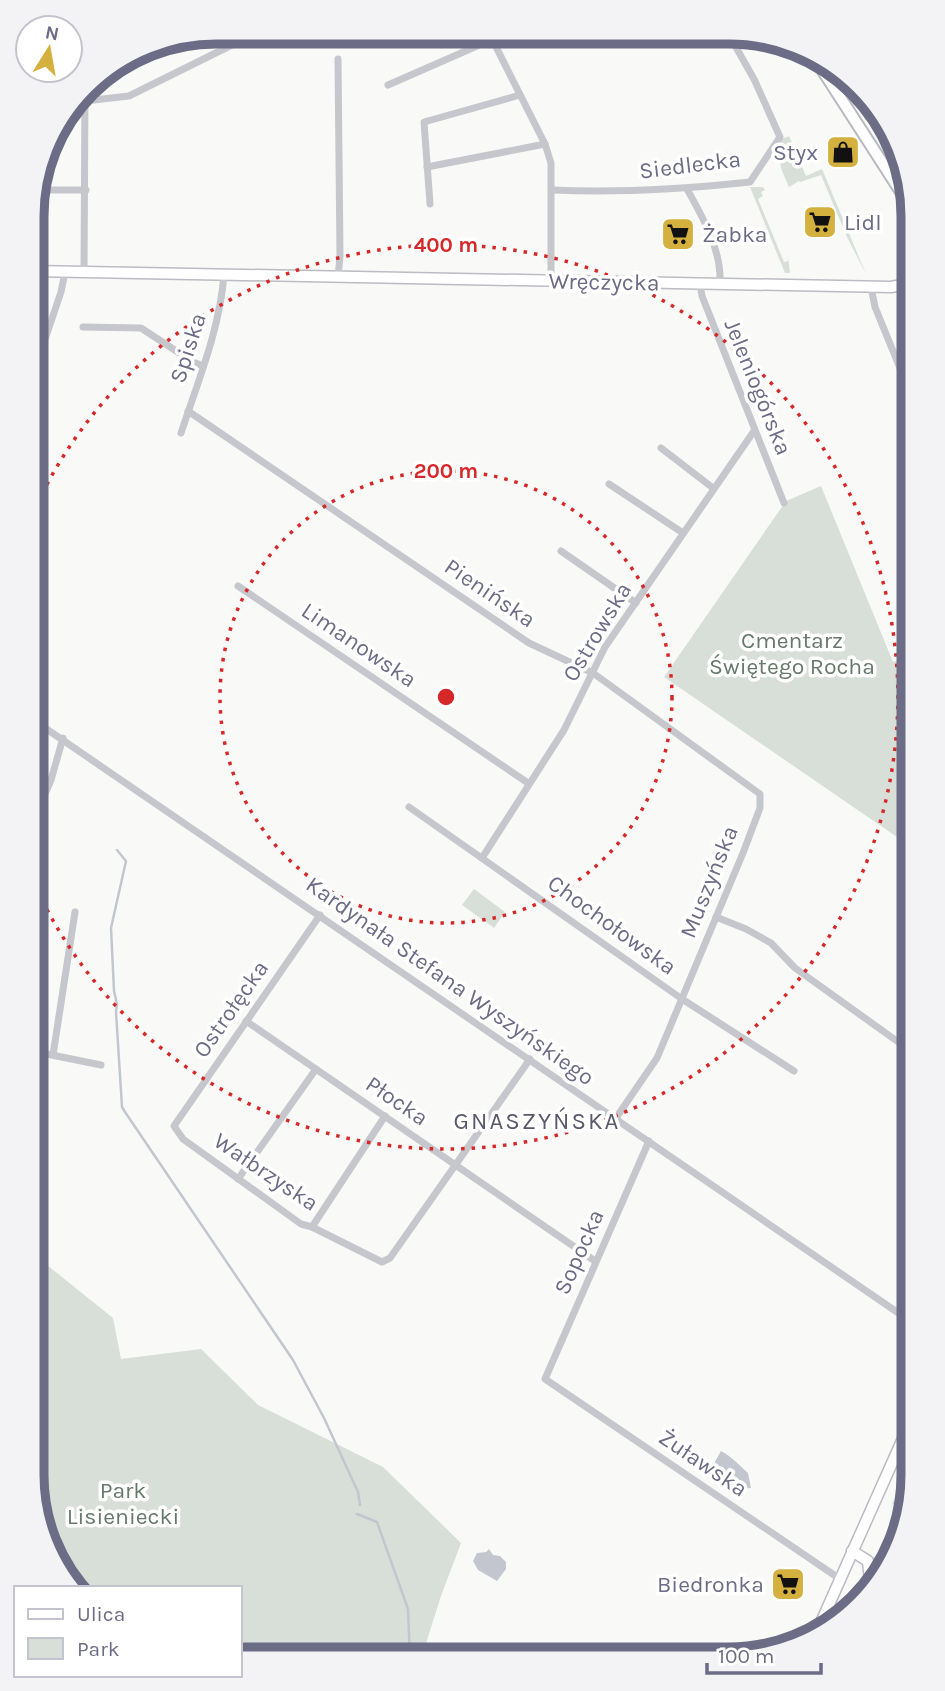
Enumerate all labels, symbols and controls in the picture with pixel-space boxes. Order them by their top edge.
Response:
north arrow [14,14,84,84]
text: N [43,21,61,45]
shop icon: Styx [824,133,862,171]
place label: Styx [773,139,818,166]
street label: Siedlecka [638,145,742,185]
supermarket icon: Lidl [801,203,839,241]
place label: Lidl [844,209,882,236]
supermarket icon: Żabka [659,215,697,253]
place label: Żabka [702,221,768,248]
text: 400 m [414,233,478,257]
street label: Wręczycka [548,268,660,296]
street label: Spiska [164,310,212,386]
street label: Jeleniogórska [718,315,798,459]
text: 200 m [414,459,478,483]
street label: Pienińska [439,553,541,633]
street label: Ostrowska [557,578,637,686]
street label: Limanowska [296,597,422,693]
park label: Cmentarz Świętego Rocha [709,627,875,680]
centre of rings [434,685,458,709]
street label: Muszyńska [674,822,744,942]
street label: Chochołowska [542,869,682,981]
street label: Kardynała Stefana Wyszyńskiego [301,871,599,1091]
street label: Ostrołęcka [188,955,274,1063]
street label: Płocka [361,1070,433,1132]
district label: GNASZYŃSKA [454,1106,620,1135]
street label: Wałbrzyska [209,1127,323,1217]
street label: Sopocka [548,1205,610,1299]
street label: Żuławska [654,1424,752,1502]
park label: Park Lisieniecki [67,1477,179,1530]
supermarket icon: Biedronka [769,1565,807,1603]
place label: Biedronka [657,1571,764,1598]
legend [14,1586,242,1677]
text: Ulica [77,1602,125,1626]
scale bar [707,1632,821,1676]
text: Park [77,1637,120,1661]
text: 100 m [718,1644,775,1668]

